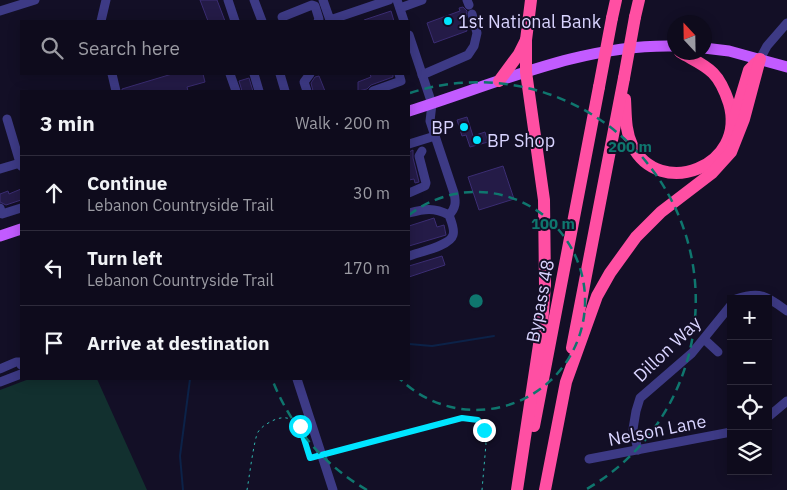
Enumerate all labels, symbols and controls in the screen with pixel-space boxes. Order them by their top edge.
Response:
place label: 1st National Bank [458,10,602,33]
marker: 1st National Bank [442,15,454,27]
north arrow [667,15,712,60]
search box [20,20,410,75]
icon: search [38,34,66,62]
text: Search here [78,36,180,60]
text: 3 min [40,109,95,137]
text: Walk · 200 m [295,113,390,133]
place label: BP [431,116,454,139]
marker: BP [458,121,470,133]
place label: BP Shop [487,129,555,152]
marker: BP Shop [471,134,483,146]
text: 200 m [608,137,652,156]
text: Continue [87,171,167,195]
icon: ahead [40,179,68,207]
text: 30 m [353,183,390,203]
text: Lebanon Countryside Trail [87,195,274,215]
text: 100 m [531,214,575,233]
text: Turn left [87,246,163,270]
icon: left [40,254,68,282]
text: 170 m [343,258,390,278]
street label: Bypass 48 [521,258,559,344]
text: Lebanon Countryside Trail [87,270,274,290]
centre of rings [467,292,485,310]
map controls [727,295,772,475]
button: + [727,295,772,340]
street label: Dillon Way [628,311,706,387]
icon: arrive [40,329,68,357]
text: Arrive at destination [87,331,270,355]
button: − [727,340,772,385]
button: locate [727,385,772,430]
street label: Nelson Lane [606,409,708,451]
route start [289,415,312,438]
route end [473,419,496,442]
button: layers [727,430,772,475]

